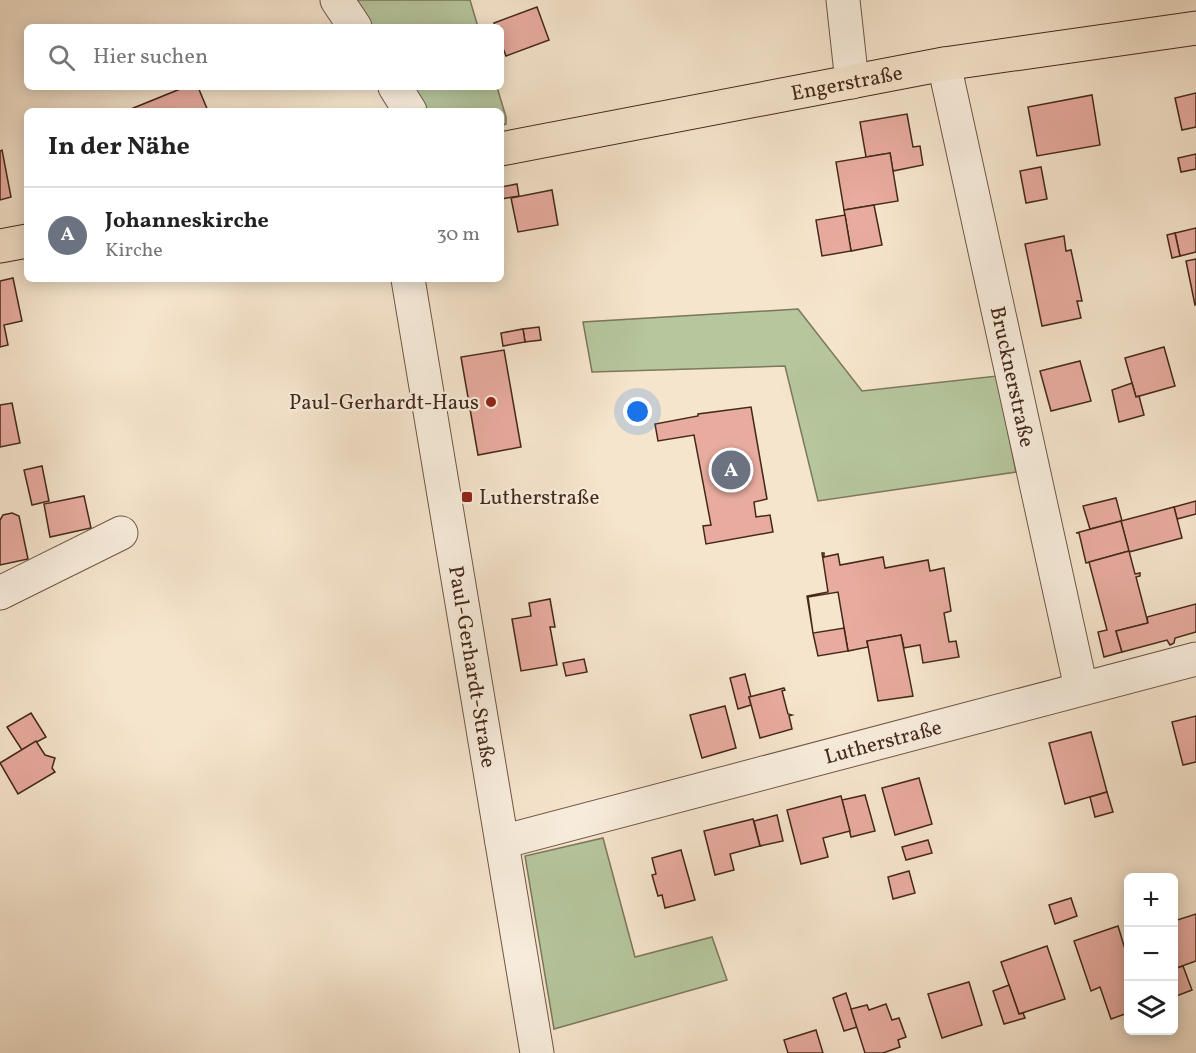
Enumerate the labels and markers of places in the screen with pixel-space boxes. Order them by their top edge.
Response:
place label: Paul-Gerhardt-Haus [289,389,479,418]
marker: Paul-Gerhardt-Haus [484,395,498,409]
pin: A [712,448,750,492]
place label: Lutherstraße [479,484,599,513]
marker: Lutherstraße [460,490,474,504]

